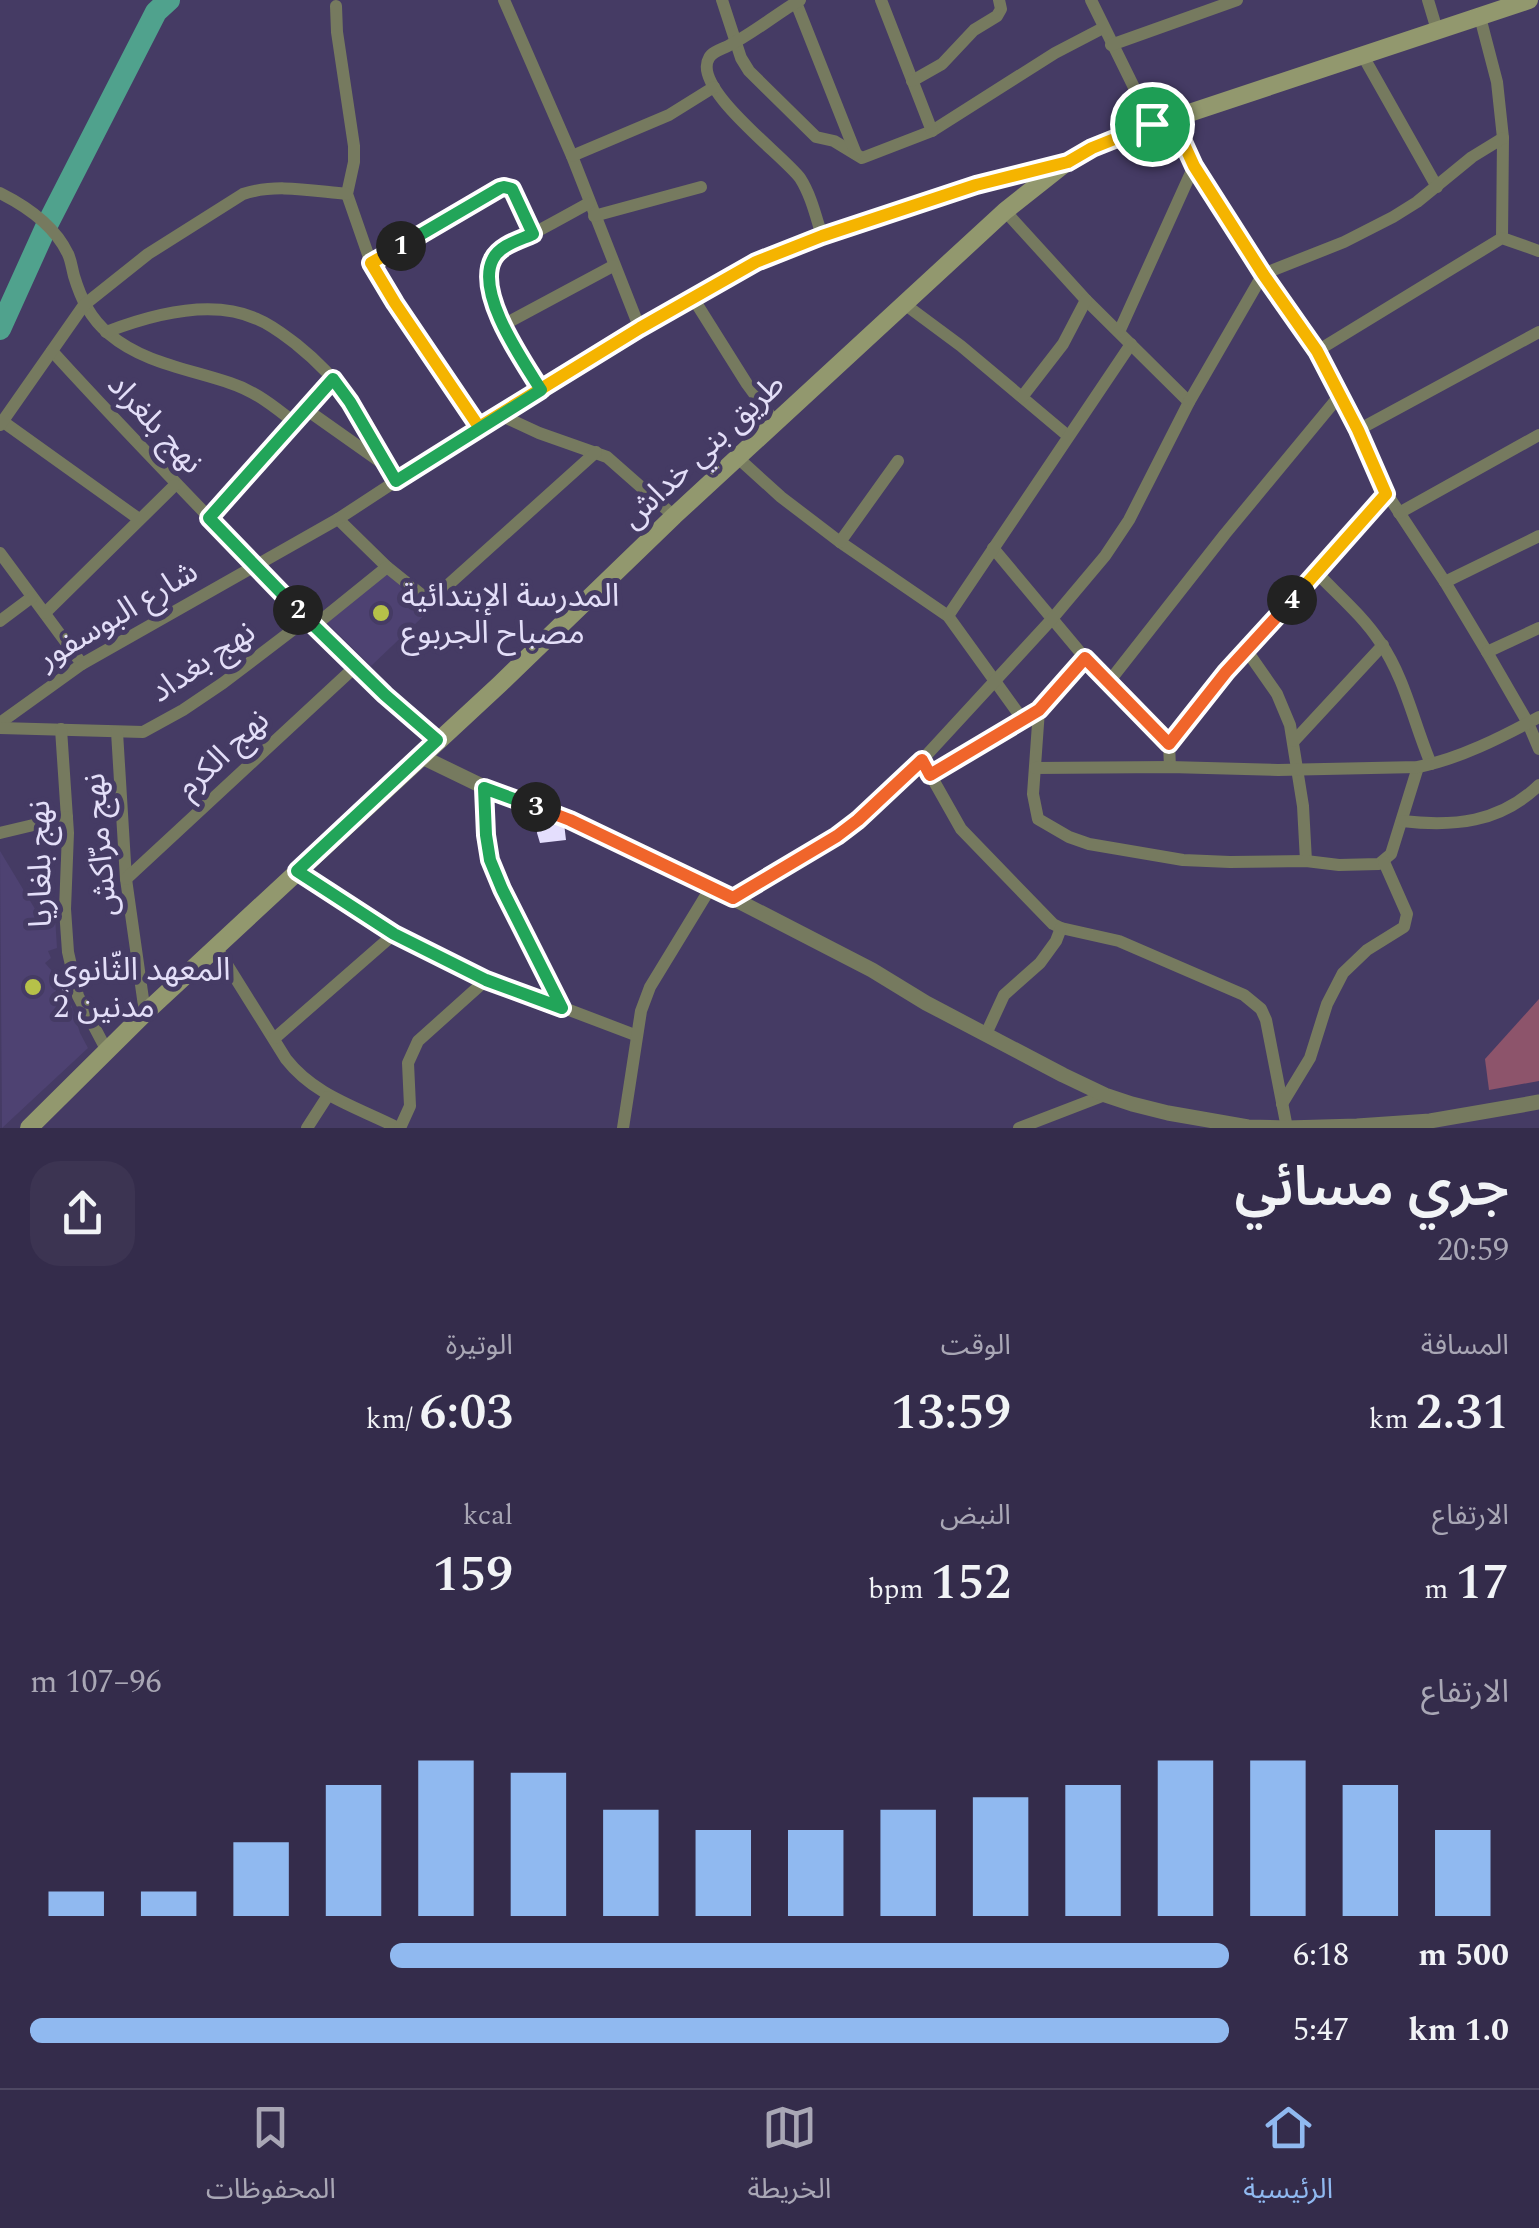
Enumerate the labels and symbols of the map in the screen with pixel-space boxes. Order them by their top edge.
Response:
pin [1110,82,1195,167]
pin: 1 [376,221,426,271]
street label: نهج بلغراد [95,362,215,486]
street label: طريق بني خداش [609,362,797,541]
street label: شارع البوسفور [27,548,208,683]
place label: المدرسة الإبتدائية مصباح الجربوع [401,572,619,658]
pin: 4 [1267,575,1317,625]
pin: 2 [273,585,323,635]
marker: المدرسة الإبتدائية مصباح الجربوع [370,602,392,624]
street label: نهج بغداد [140,609,266,716]
street label: نهج الكرم [165,698,281,810]
street label: نهج مرّاكش [70,771,131,919]
pin: 3 [511,782,561,832]
street label: نهج بلغاريا [15,800,66,928]
place label: المعهد الثّانوي مدنين 2 [53,946,231,1032]
marker: المعهد الثّانوي مدنين 2 [22,976,44,998]

